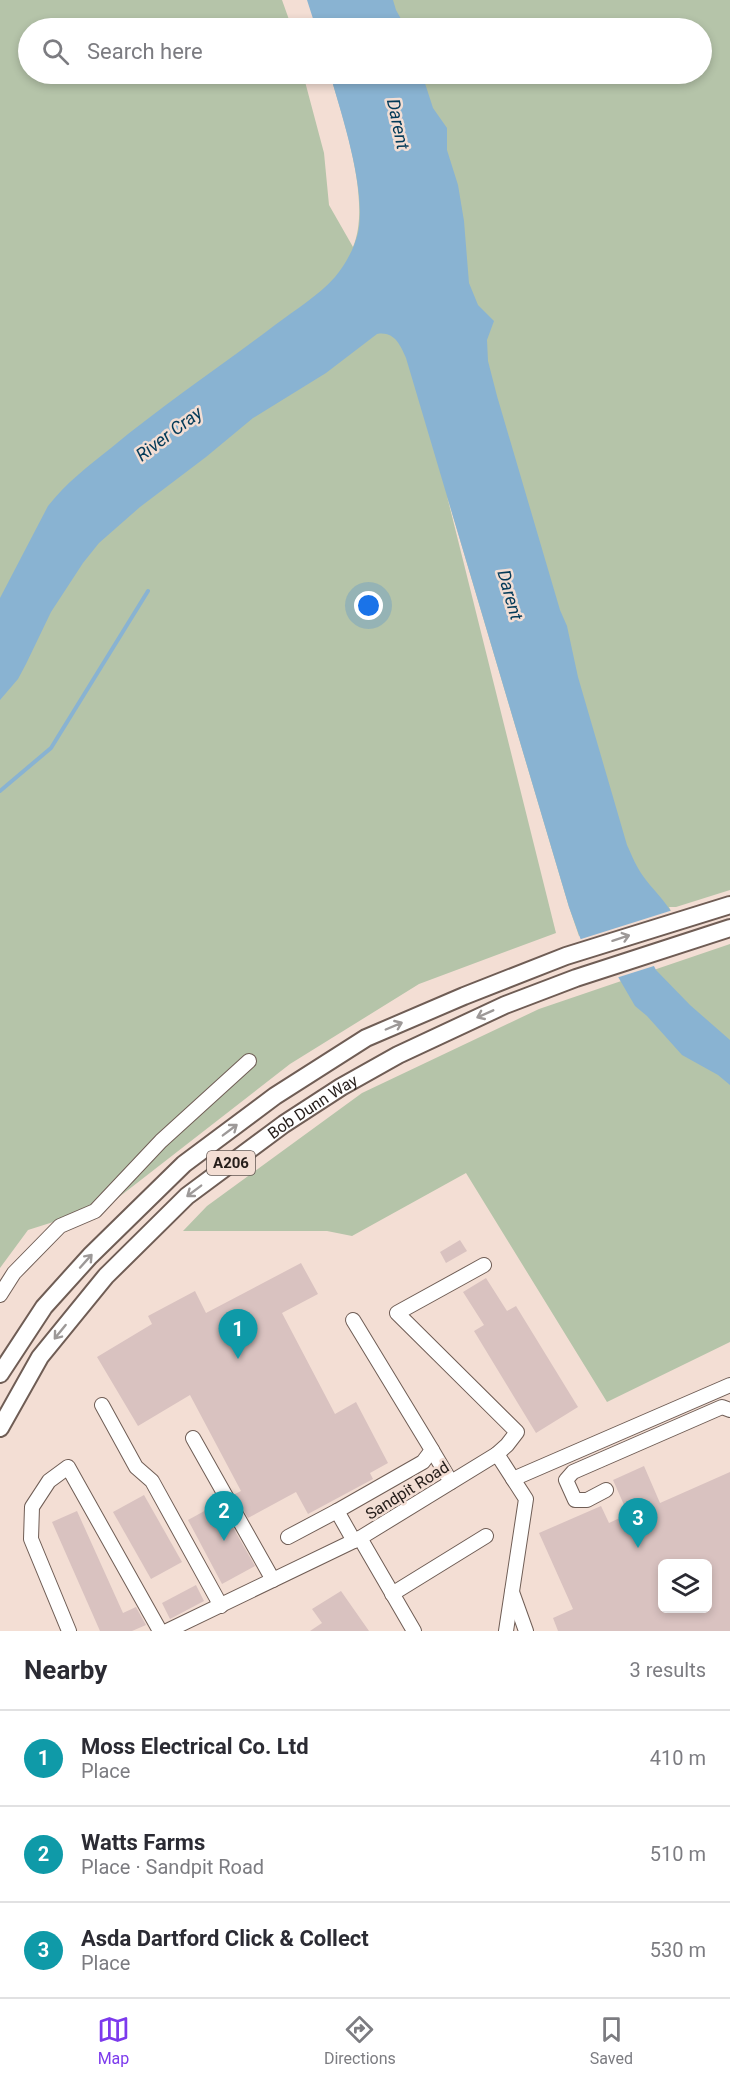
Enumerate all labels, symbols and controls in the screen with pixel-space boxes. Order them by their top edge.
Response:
search box [18,18,712,84]
icon: search [39,35,72,68]
text: Search here [87,39,203,64]
water label: Darent [383,97,414,151]
water label: River Cray [131,401,207,465]
water label: Darent [493,567,528,623]
your location [354,591,383,620]
one-way arrow [611,932,630,943]
one-way arrow [477,1009,495,1020]
one-way arrow [384,1020,403,1031]
street label: Bob Dunn Way [264,1071,361,1143]
one-way arrow [221,1124,237,1136]
road number: A206 [207,1151,255,1175]
one-way arrow [186,1184,202,1197]
one-way arrow [79,1254,93,1269]
pin: 1 [218,1310,258,1359]
one-way arrow [54,1324,67,1340]
street label: Sandpit Road [362,1457,453,1524]
pin: 2 [204,1492,244,1541]
pin: 3 [618,1498,658,1548]
map controls [658,1559,712,1613]
button: layers [658,1559,712,1613]
text: Nearby [24,1655,107,1685]
text: 3 results [630,1658,706,1682]
text: Moss Electrical Co. Ltd [81,1734,309,1759]
text: 1 [38,1746,49,1770]
text: 410 m [650,1746,706,1770]
text: Place [81,1759,130,1783]
text: Watts Farms [81,1830,205,1855]
text: 2 [38,1842,49,1866]
text: 510 m [650,1842,706,1866]
text: Place · Sandpit Road [81,1855,264,1879]
text: Asda Dartford Click & Collect [81,1926,369,1951]
text: 3 [38,1938,49,1962]
text: 530 m [650,1938,706,1962]
text: Place [81,1951,130,1975]
tab: Map [97,2013,130,2068]
tab: Directions [324,2013,396,2068]
tab: Saved [590,2013,633,2068]

